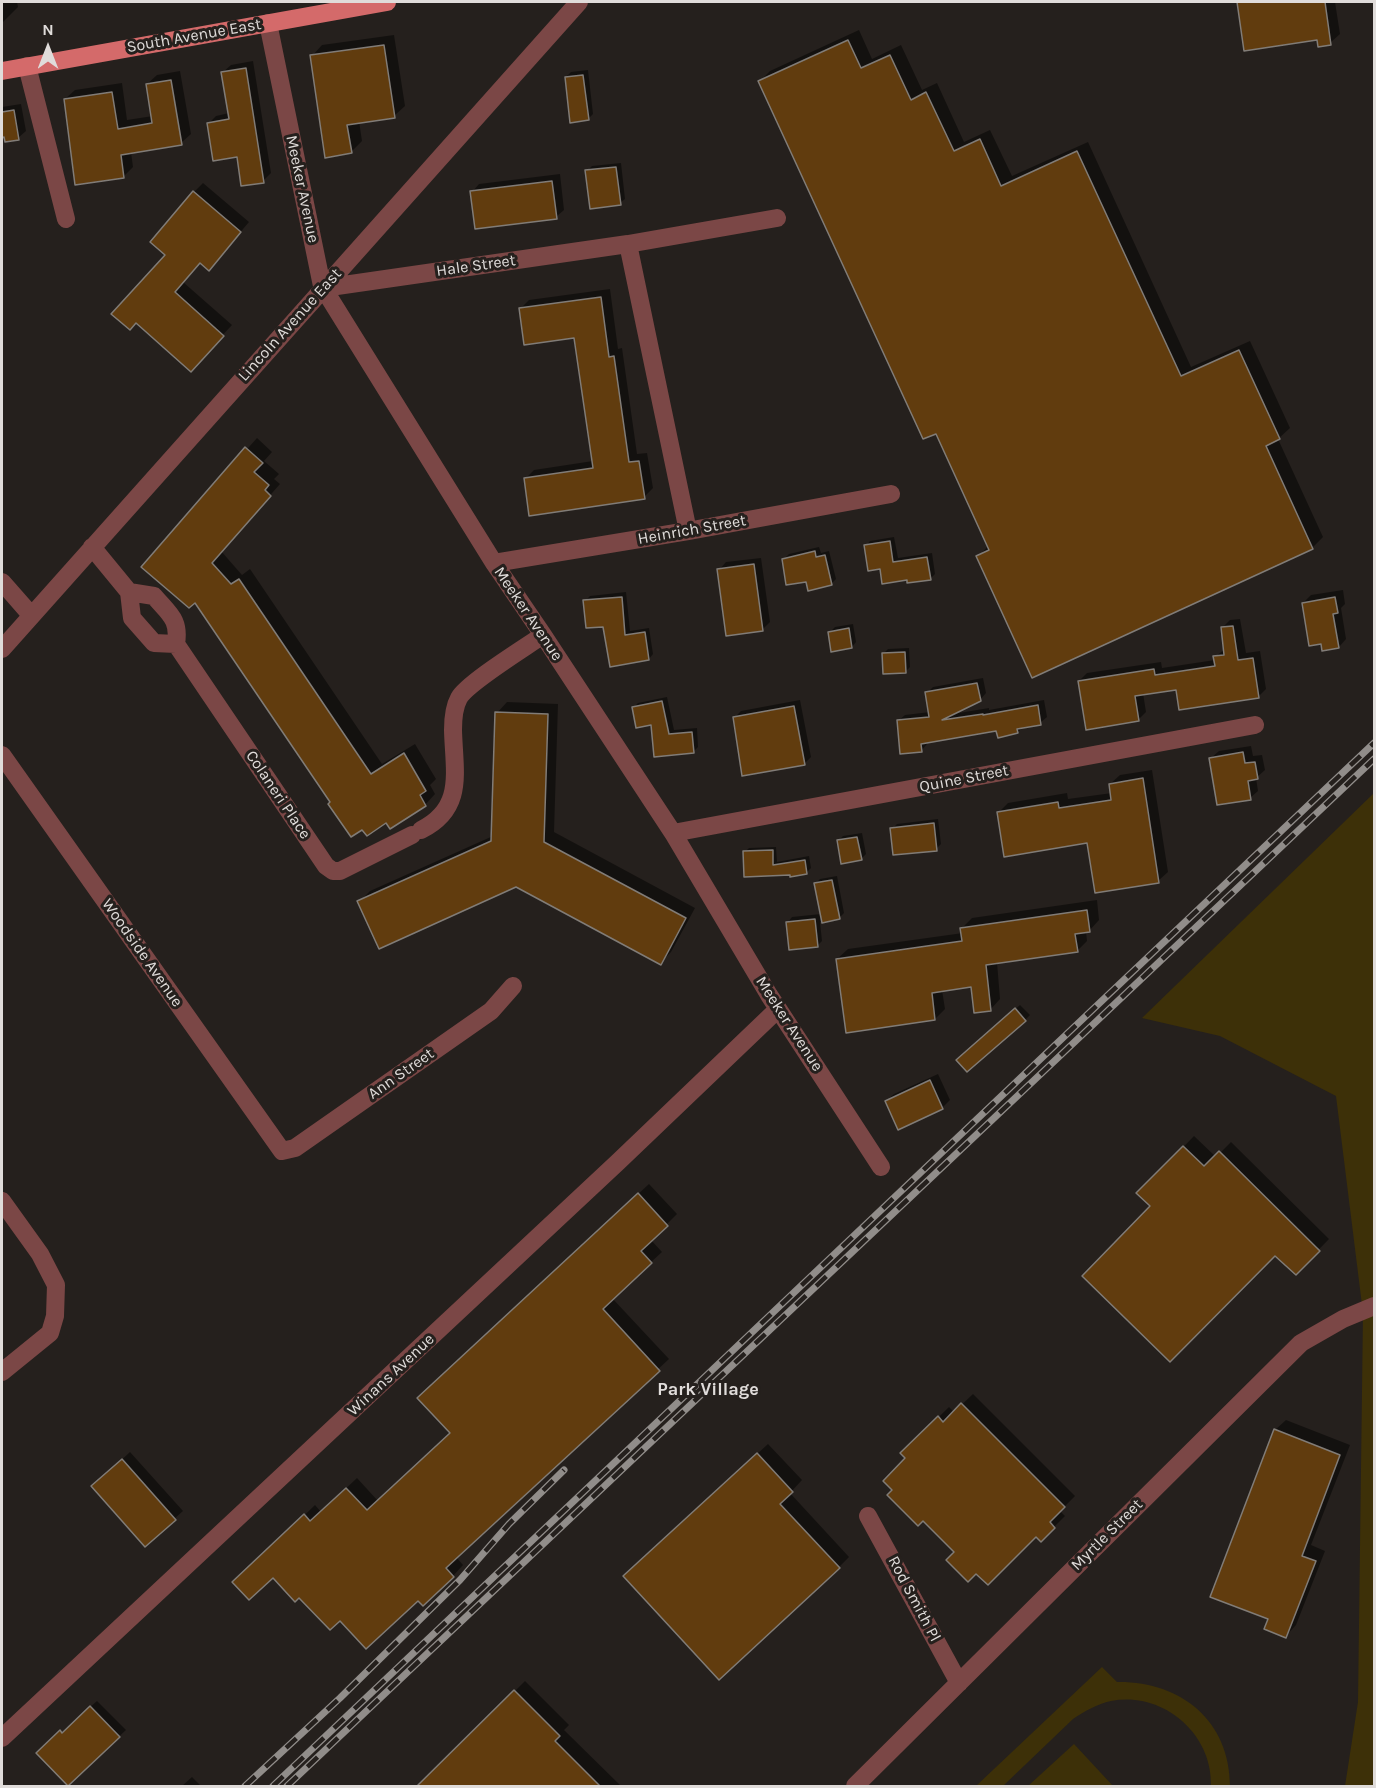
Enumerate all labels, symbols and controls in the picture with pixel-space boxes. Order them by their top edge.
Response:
street label: South Avenue East [125,15,263,57]
north arrow [18,18,78,78]
text: N [42,20,54,39]
street label: Meeker Avenue [281,133,323,245]
street label: Hale Street [435,251,517,281]
street label: Lincoln Avenue East [234,265,346,385]
street label: Heinrich Street [636,511,748,549]
street label: Meeker Avenue [489,563,567,665]
street label: Colaneri Place [241,747,315,843]
street label: Quine Street [918,761,1010,797]
street label: Woodside Avenue [97,895,187,1011]
street label: Meeker Avenue [751,973,827,1075]
street label: Ann Street [364,1044,438,1104]
street label: Winans Avenue [343,1330,439,1420]
district label: Park Village [657,1379,759,1401]
street label: Myrtle Street [1067,1495,1147,1575]
street label: Rod Smith Pl [883,1553,945,1645]

